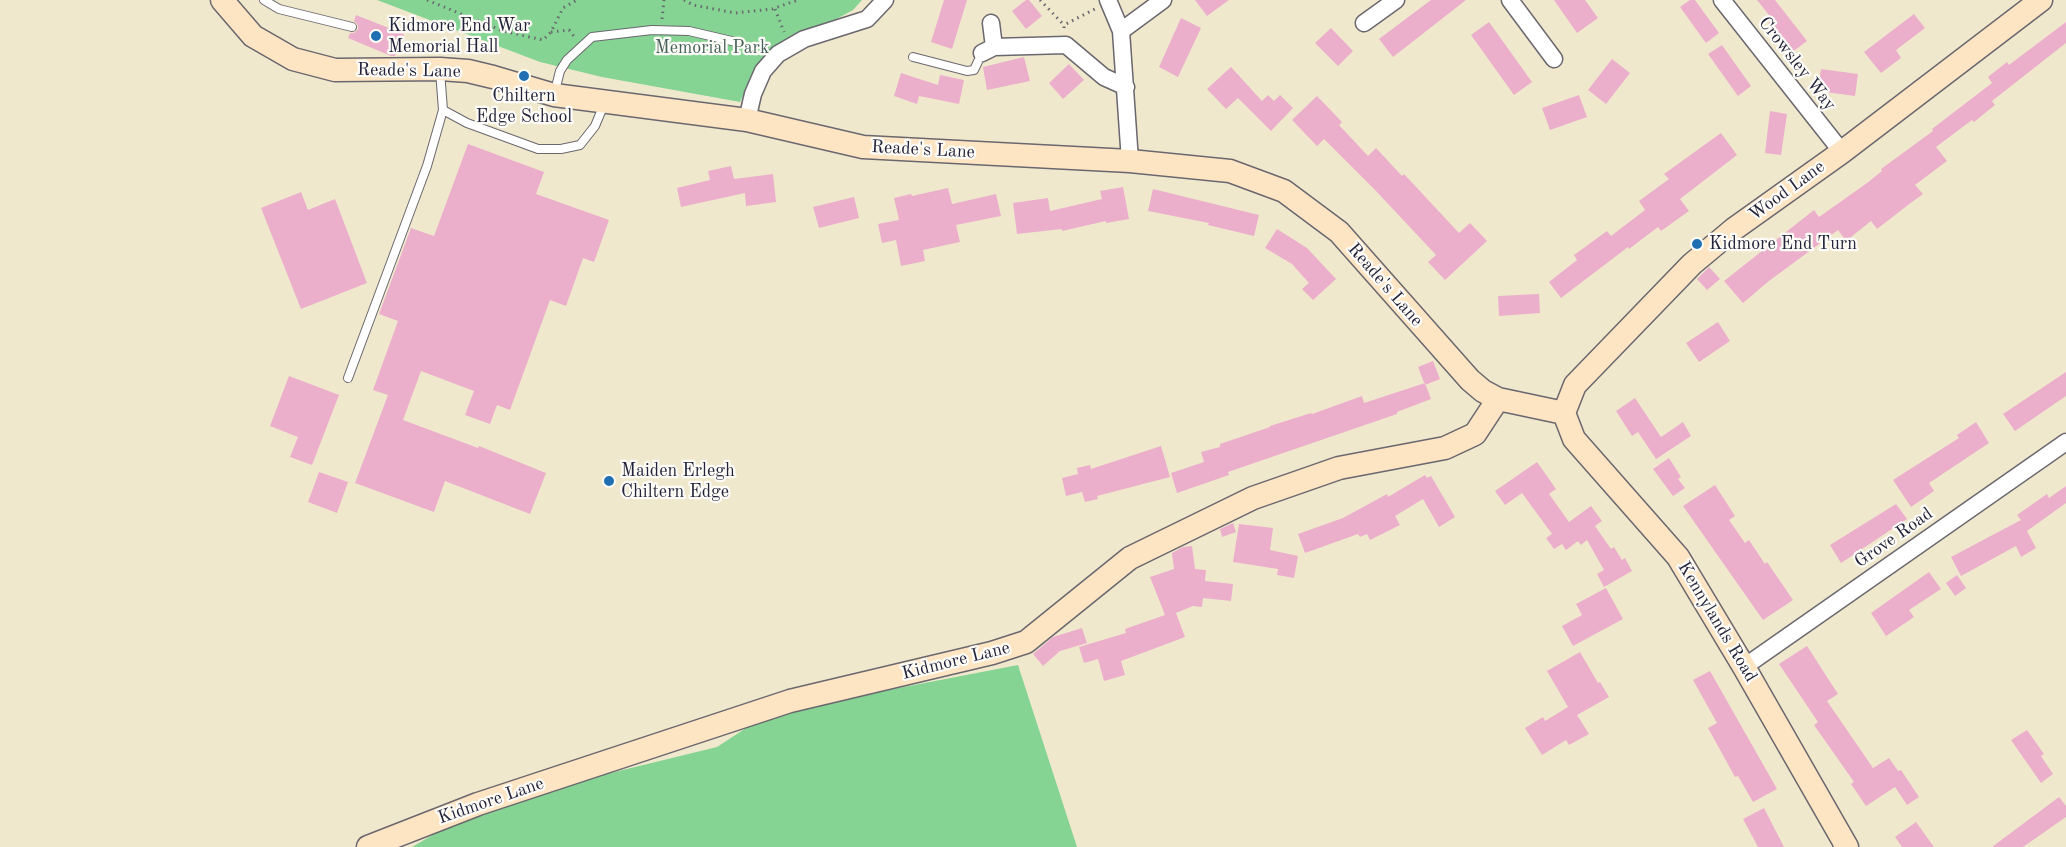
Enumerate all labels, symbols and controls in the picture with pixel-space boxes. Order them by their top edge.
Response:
street label: Crowsley Way [1754,13,1840,115]
place label: Kidmore End War Memorial Hall [388,15,530,57]
marker: Kidmore End War Memorial Hall [369,29,383,43]
park label: Memorial Park [655,37,769,59]
street label: Reade's Lane [357,59,461,83]
marker: Chiltern Edge School [517,69,531,83]
place label: Chiltern Edge School [476,85,572,128]
street label: Reade's Lane [871,136,975,164]
street label: Wood Lane [1745,156,1829,226]
place label: Kidmore End Turn [1709,233,1857,255]
marker: Kidmore End Turn [1690,237,1704,251]
street label: Reade's Lane [1343,239,1427,331]
place label: Maiden Erlegh Chiltern Edge [621,460,735,502]
marker: Maiden Erlegh Chiltern Edge [602,474,616,488]
street label: Grove Road [1851,503,1937,573]
street label: Kennylands Road [1673,558,1761,686]
street label: Kidmore Lane [900,637,1012,685]
street label: Kidmore Lane [435,773,547,829]

